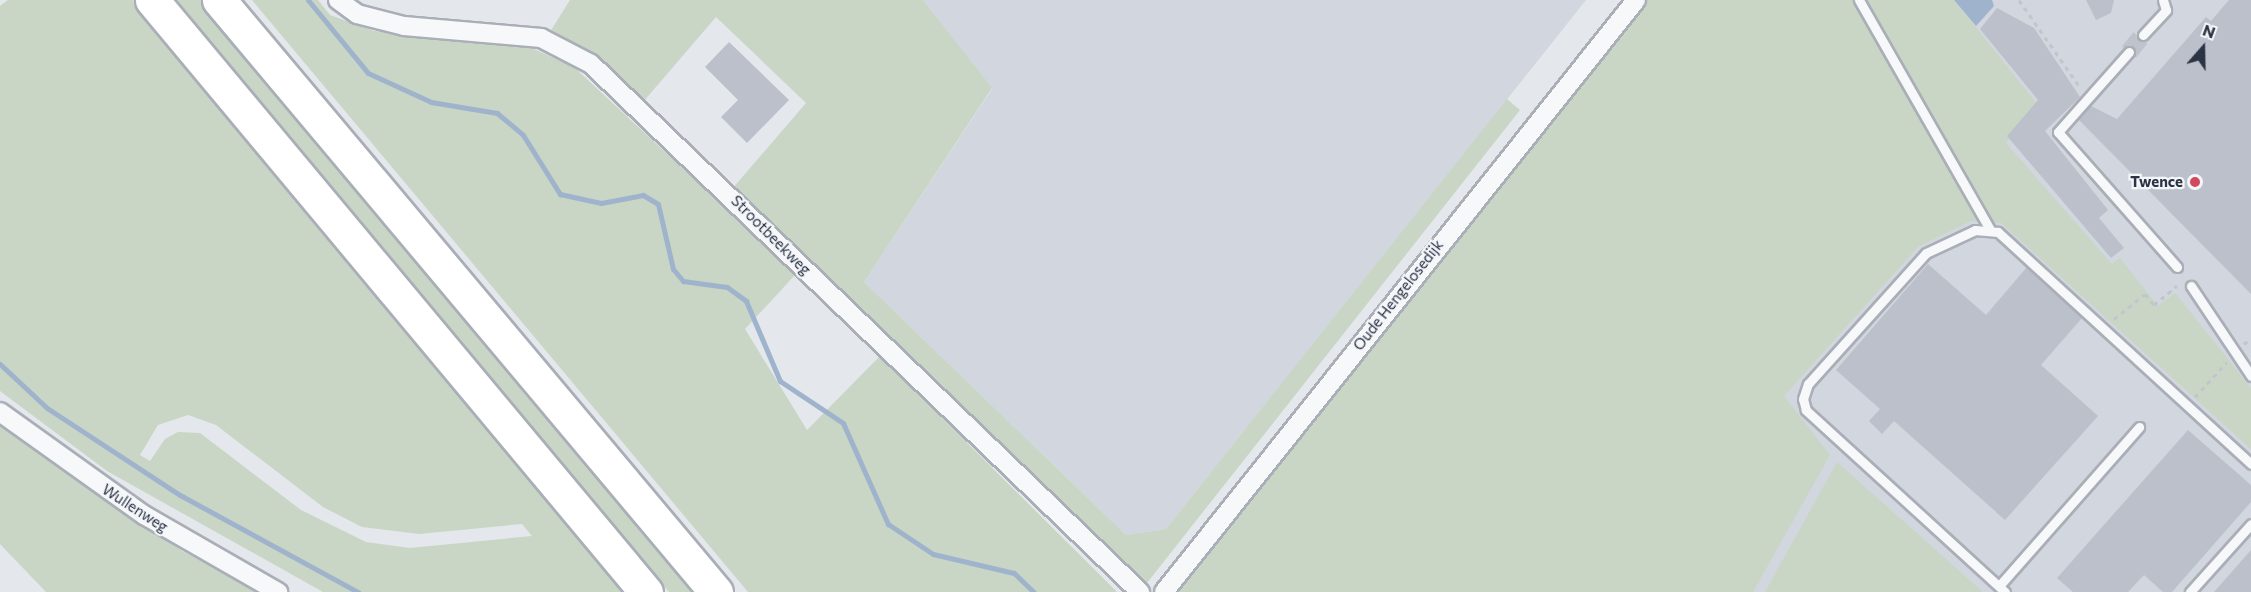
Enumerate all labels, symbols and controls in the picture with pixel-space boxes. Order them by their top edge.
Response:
north arrow [2173,18,2233,78]
text: N [2200,20,2218,42]
place label: Twence [2130,173,2183,191]
marker: Twence [2188,175,2202,189]
street label: Strootbeekweg [727,191,815,279]
street label: Oude Hengelosedijk [1349,236,1447,354]
street label: Wullenweg [99,480,171,536]

